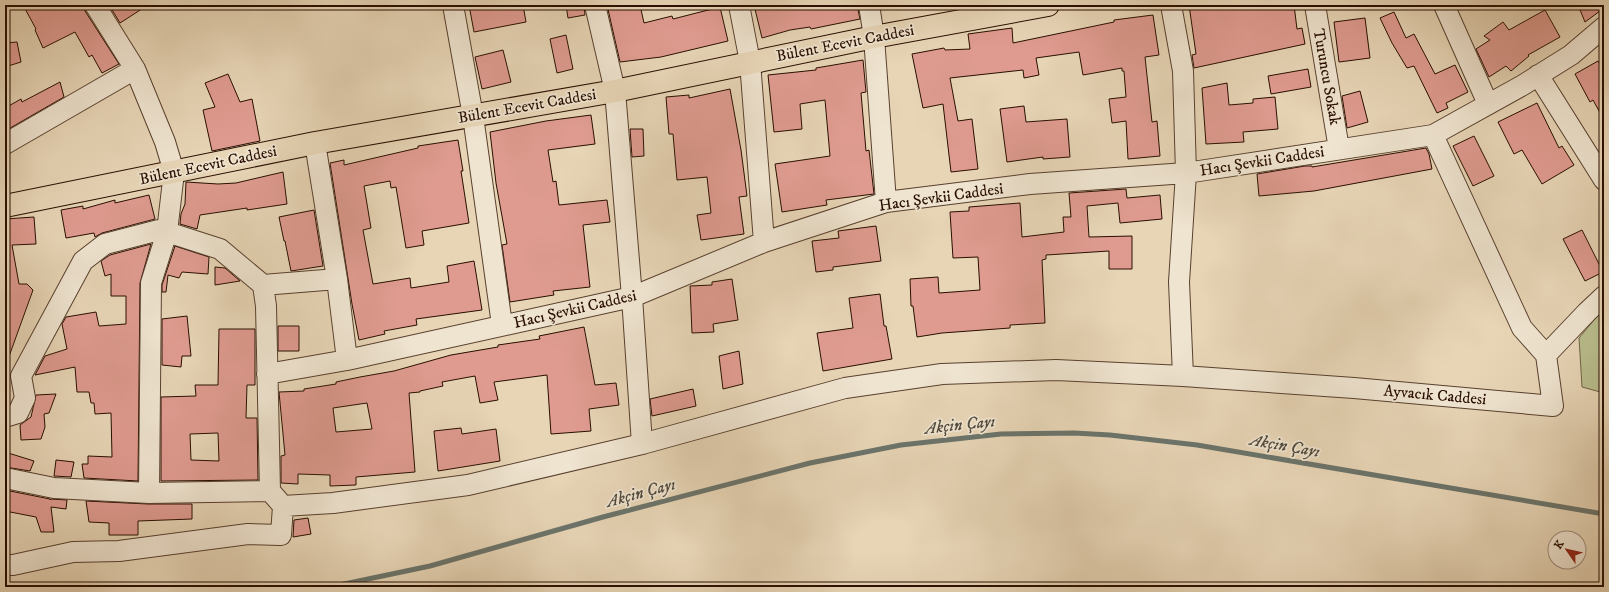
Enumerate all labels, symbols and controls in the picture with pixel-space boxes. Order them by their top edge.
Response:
street label: Bülent Ecevit Caddesi [774,20,916,66]
street label: Turuncu Sokak [1309,27,1345,127]
street label: Bülent Ecevit Caddesi [456,84,598,128]
street label: Bülent Ecevit Caddesi [137,141,279,189]
street label: Hacı Şevkii Caddesi [1198,141,1326,181]
street label: Hacı Şevkii Caddesi [877,178,1005,216]
street label: Hacı Şevkii Caddesi [512,285,638,333]
street label: Ayvacık Caddesi [1383,381,1487,409]
water label: Akçin Çayı [922,410,997,440]
water label: Akçin Çayı [1246,429,1322,463]
water label: Akçin Çayı [602,473,678,513]
north arrow [1547,530,1587,570]
text: K [1552,538,1568,552]

